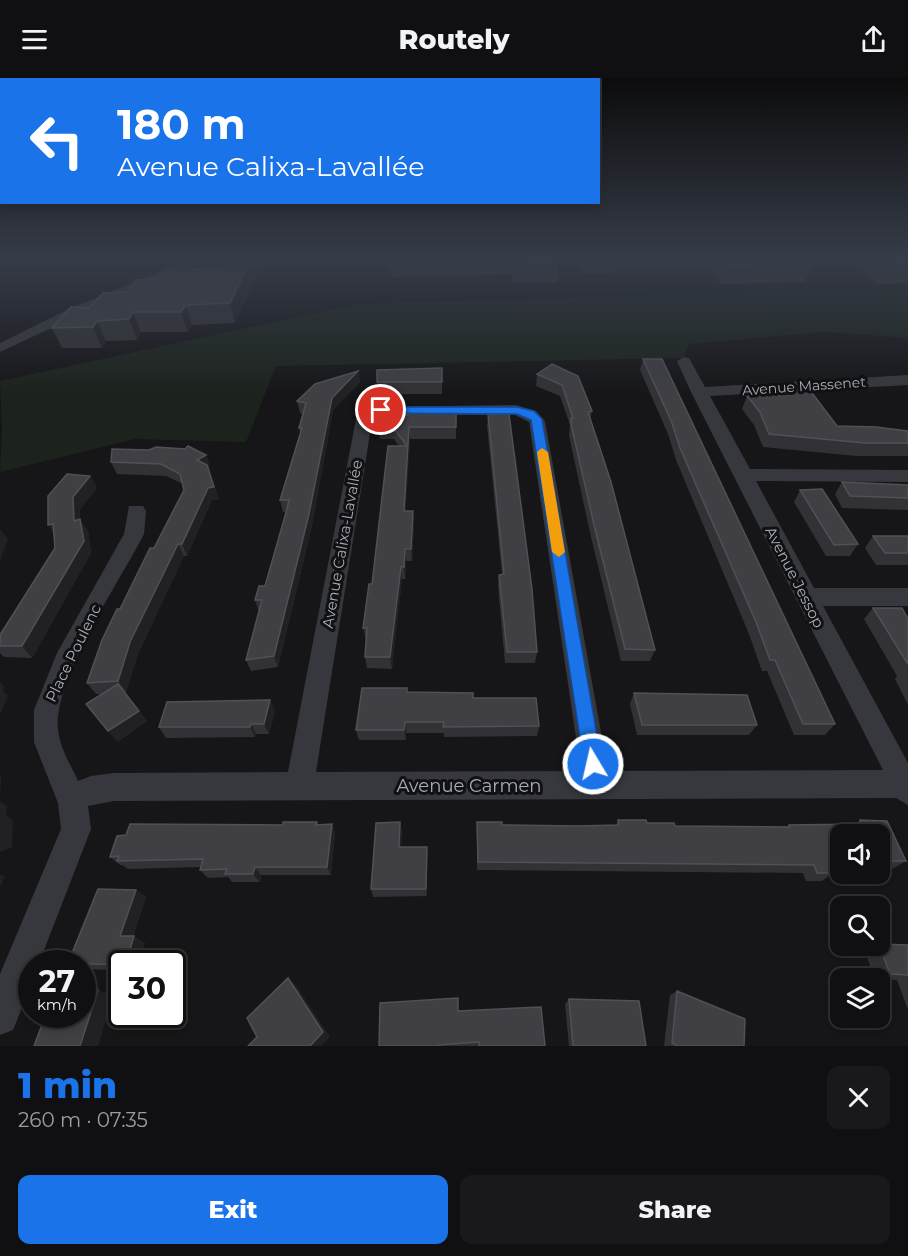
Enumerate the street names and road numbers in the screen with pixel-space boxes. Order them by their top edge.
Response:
street label: Avenue Massenet [742,373,867,399]
street label: Avenue Calixa-Lavallée [318,458,366,630]
street label: Avenue Jessop [761,523,829,631]
street label: Place Poulenc [41,601,105,705]
street label: Avenue Carmen [396,775,542,797]

